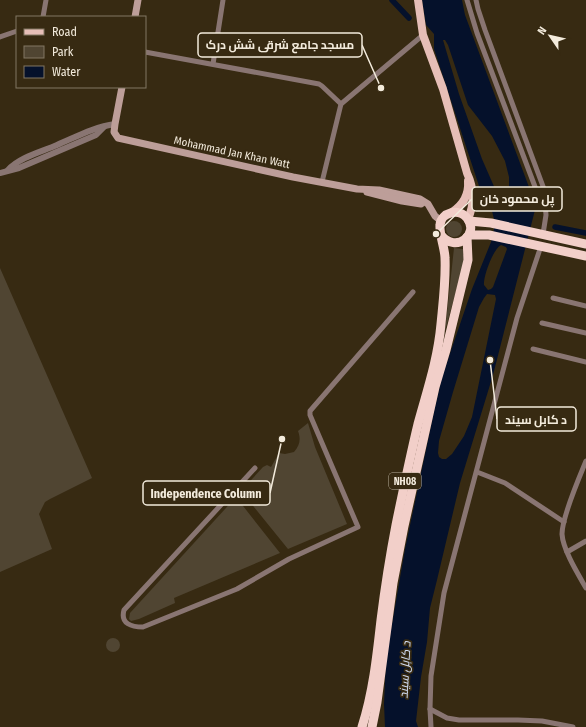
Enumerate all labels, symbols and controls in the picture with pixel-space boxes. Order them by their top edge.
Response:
legend [16,16,146,88]
north arrow [530,16,570,56]
text: N [535,24,549,37]
text: Road [52,25,77,39]
callout: مسجد جامع شرقی شش درک [198,33,362,57]
text: مسجد جامع شرقی شش درک [206,38,354,54]
text: Park [52,45,74,59]
text: Water [52,65,81,79]
street label: Mohammad Jan Khan Watt [173,134,291,171]
callout: پل محمود خان [472,187,562,211]
text: پل محمود خان [480,192,555,208]
callout: د کابل سيند [497,407,576,431]
text: د کابل سيند [505,413,567,428]
road number: NH08 [389,473,421,489]
callout: Independence Column [143,481,270,505]
text: Independence Column [151,487,261,501]
water label: د کابل سيند [397,640,414,699]

